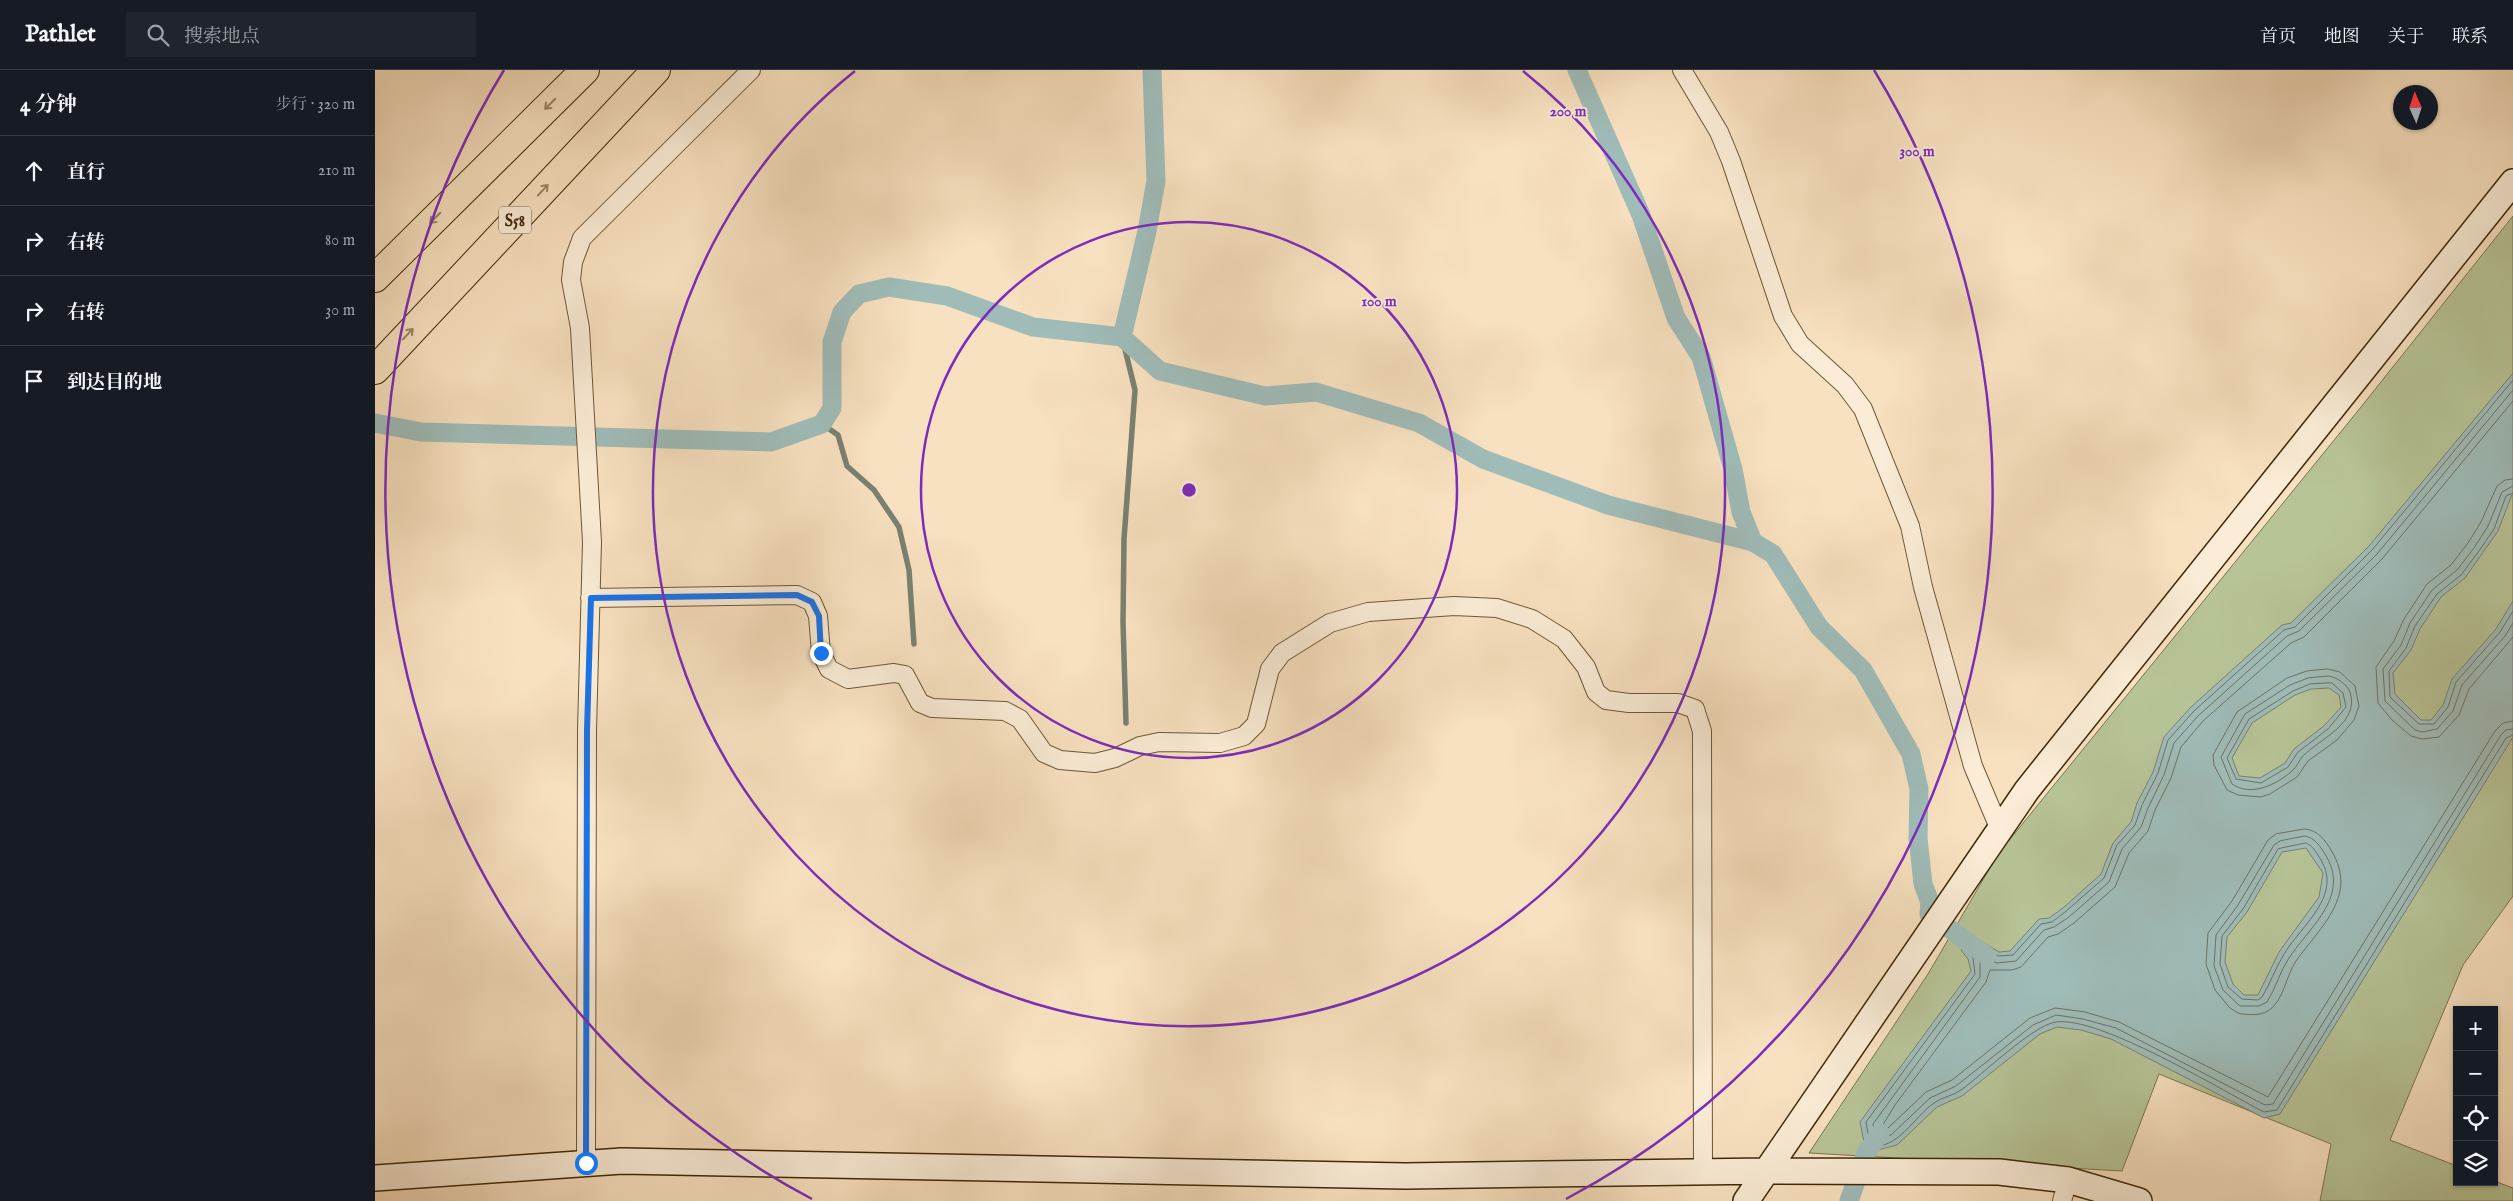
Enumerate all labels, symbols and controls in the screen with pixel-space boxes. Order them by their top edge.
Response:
search box [126,12,476,57]
text: Pathlet [25,19,96,50]
icon: search [144,21,172,49]
text: 搜索地点 [184,25,260,49]
text: 首页 [2260,26,2296,49]
text: 地图 [2324,26,2360,49]
text: 关于 [2388,26,2424,49]
text: 联系 [2452,26,2488,49]
north arrow [2393,85,2438,130]
text: 4 分钟 [20,92,77,119]
text: 步行 · 320 m [275,95,355,115]
one-way arrow [544,98,557,110]
text: 200 m [1550,102,1587,121]
text: 300 m [1899,142,1935,161]
icon: ahead [20,157,48,185]
text: 直行 [67,161,105,185]
text: 210 m [318,161,355,181]
one-way arrow [537,184,549,196]
road number: S58 [499,206,531,234]
one-way arrow [429,212,441,225]
icon: right [20,227,48,255]
text: 右转 [67,231,105,255]
text: 80 m [325,231,355,251]
text: 100 m [1361,292,1397,311]
icon: right [20,297,48,325]
text: 右转 [67,301,105,325]
text: 30 m [325,301,355,321]
one-way arrow [402,328,414,341]
icon: arrive [20,367,48,395]
text: 到达目的地 [67,371,162,395]
centre of rings [1180,481,1198,499]
route end [810,642,833,665]
map controls [2453,1006,2498,1186]
button: + [2453,1006,2498,1051]
button: − [2453,1051,2498,1096]
button: locate [2453,1096,2498,1141]
button: layers [2453,1141,2498,1186]
route start [575,1152,598,1175]

